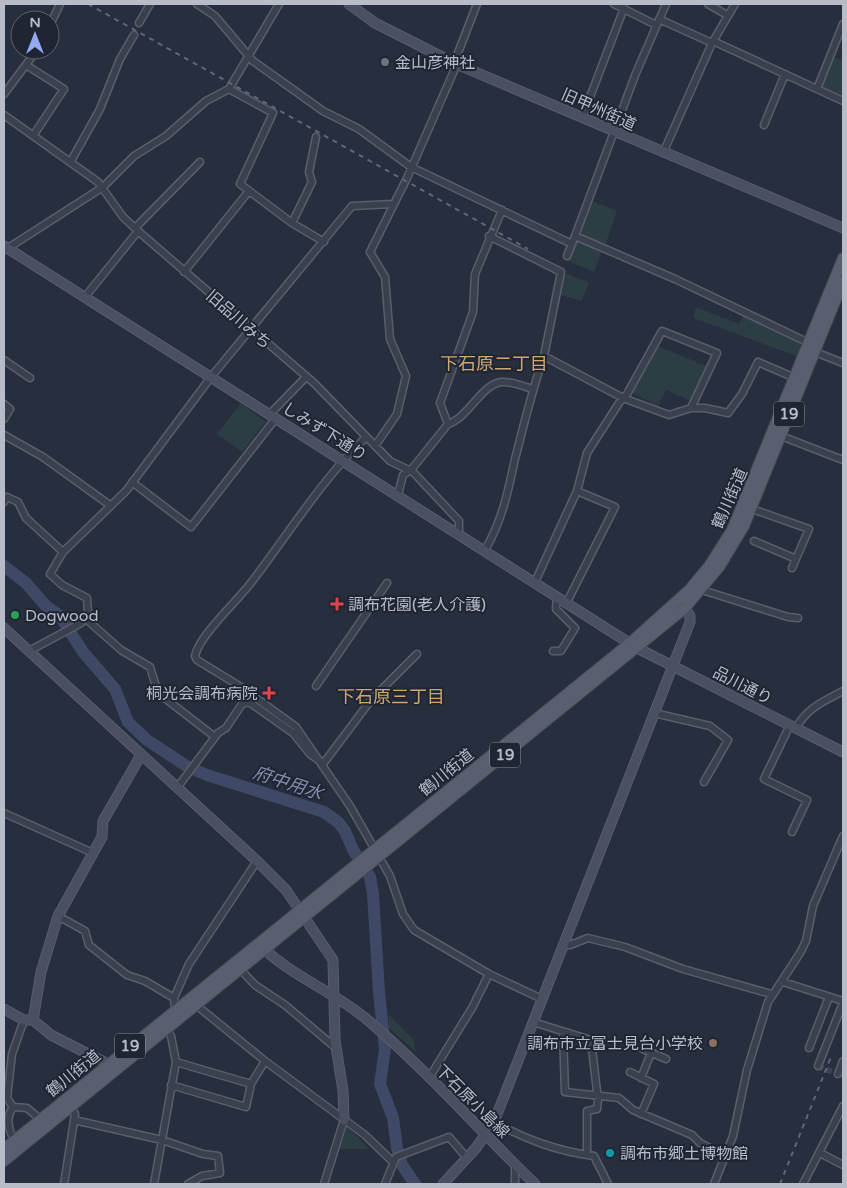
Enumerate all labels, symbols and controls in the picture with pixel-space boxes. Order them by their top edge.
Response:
north arrow [10,10,60,60]
text: N [29,14,41,31]
place label: 金山彦神社 [395,53,475,73]
marker: 金山彦神社 [379,56,391,68]
street label: 旧甲州街道 [558,85,639,135]
street label: 旧品川みち [202,286,275,354]
district label: 下石原二丁目 [440,353,548,375]
street label: しみず下通り [278,398,370,466]
road number: 19 [774,402,804,426]
street label: 鶴川街道 [708,465,752,532]
place label: 調布花園(老人介護) [348,595,486,615]
marker: 調布花園(老人介護) [330,597,344,611]
place label: Dogwood [25,606,99,626]
marker: Dogwood [9,609,21,621]
street label: 品川通り [709,662,776,709]
place label: 桐光会調布病院 [146,684,258,704]
marker: 桐光会調布病院 [262,686,276,700]
district label: 下石原三丁目 [337,686,445,708]
road number: 19 [490,742,520,768]
street label: 鶴川街道 [415,745,478,801]
water label: 府中用水 [250,761,328,805]
road number: 19 [115,1034,145,1058]
place label: 調布市立富士見台小学校 [527,1034,703,1054]
marker: 調布市立富士見台小学校 [707,1037,719,1049]
street label: 鶴川街道 [42,1046,105,1102]
street label: 下石原小島線 [431,1061,513,1143]
place label: 調布市郷土博物館 [620,1144,748,1164]
marker: 調布市郷土博物館 [604,1147,616,1159]

